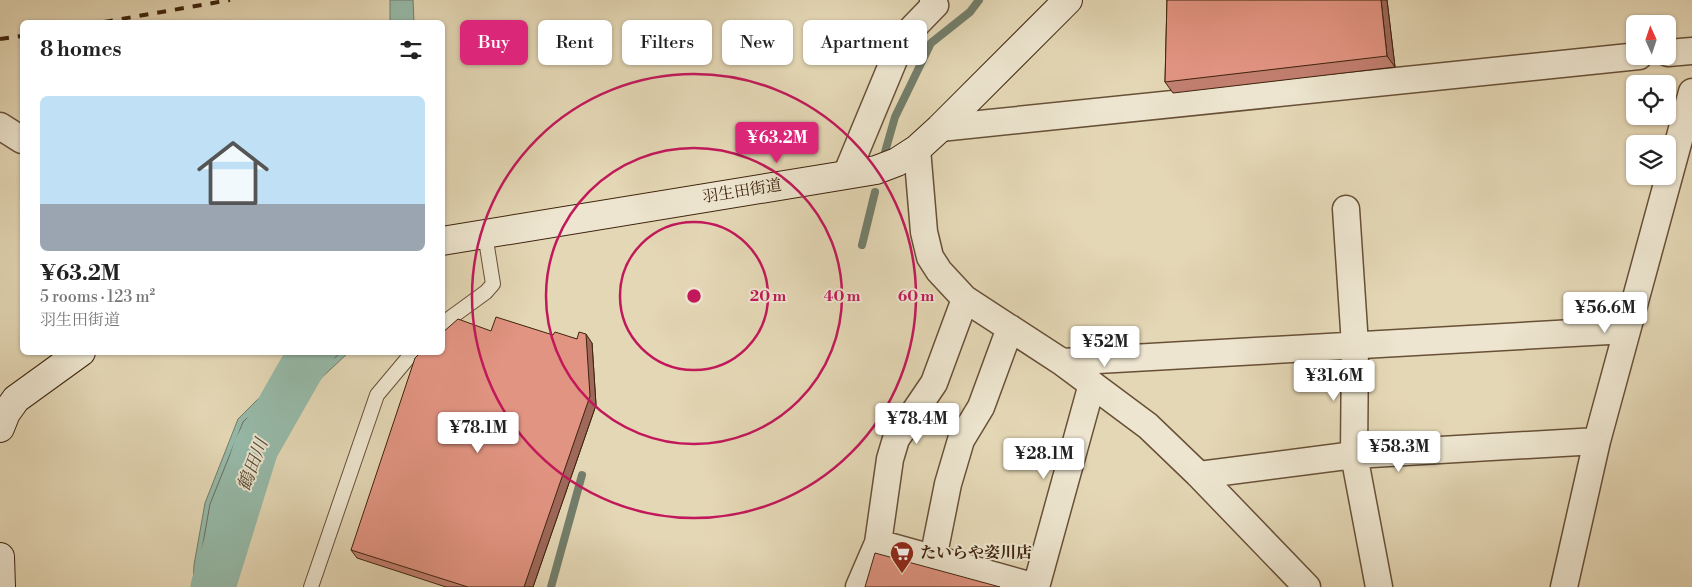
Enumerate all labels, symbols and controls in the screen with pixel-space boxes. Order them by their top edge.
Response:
north arrow [1626,15,1676,65]
map controls [1626,15,1676,185]
chip: Buy [460,20,528,65]
chip: Rent [538,20,612,65]
chip: Filters [622,20,712,65]
chip: New [722,20,793,65]
chip: Apartment [803,20,927,65]
icon: filters [397,36,425,64]
text: 8 homes [40,37,122,63]
button: locate [1626,75,1676,125]
pin: ¥63.2M [736,121,818,164]
icon: home [188,128,278,218]
text: ¥63.2M [746,128,808,148]
button: layers [1626,135,1676,185]
street label: 羽生田街道 [701,175,783,207]
text: ¥63.2M [40,261,120,287]
text: 5 rooms · 123 m² [40,287,155,307]
centre of rings [685,287,703,305]
text: 20 m [750,287,787,306]
text: 40 m [823,287,861,306]
text: 60 m [898,287,935,306]
pin: ¥56.6M [1564,292,1646,334]
text: ¥56.6M [1574,298,1636,318]
text: 羽生田街道 [40,310,120,330]
pin: ¥52M [1075,326,1135,368]
text: ¥52M [1081,332,1129,352]
pin: ¥31.6M [1293,360,1375,402]
text: ¥31.6M [1305,366,1363,386]
pin: ¥78.4M [876,402,958,445]
text: ¥78.4M [886,409,948,429]
pin: ¥78.1M [437,412,519,454]
text: ¥78.1M [449,418,507,438]
pin: ¥58.3M [1358,430,1440,473]
water label: 鶴田川 [233,434,274,494]
text: ¥58.3M [1368,437,1430,457]
pin: ¥28.1M [1003,438,1085,480]
text: ¥28.1M [1014,444,1074,464]
supermarket icon: たいらや姿川店 [889,540,915,574]
place label: たいらや姿川店 [920,543,1032,563]

